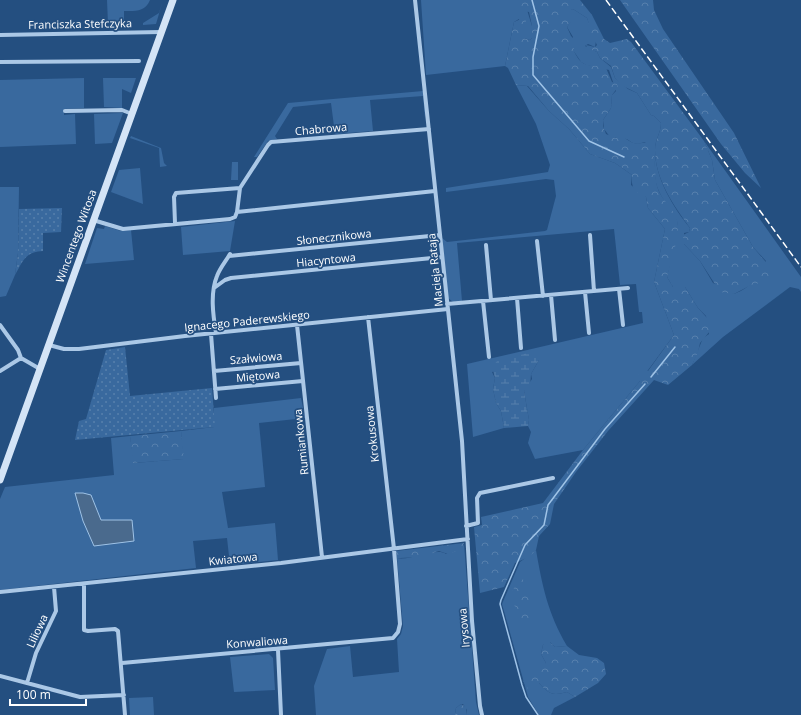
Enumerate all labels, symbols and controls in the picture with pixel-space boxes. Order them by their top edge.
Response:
street label: Franciszka Stefczyka [28,15,132,32]
street label: Chabrowa [294,119,348,138]
street label: Wincentego Witosa [52,187,99,285]
street label: Słonecznikowa [296,225,372,248]
street label: Macieja Rataja [423,233,446,308]
street label: Hiacyntowa [295,249,356,270]
street label: Ignacego Paderewskiego [183,306,311,335]
street label: Szałwiowa [229,348,283,367]
street label: Miętowa [235,366,281,385]
street label: Krokusowa [361,405,382,463]
street label: Rumiankowa [290,408,311,476]
street label: Kwiatowa [208,548,258,569]
street label: Irysowa [454,608,473,648]
street label: Liliowa [22,612,51,650]
street label: Konwaliowa [226,632,288,651]
scale bar [10,681,86,707]
text: 100 m [16,686,51,703]

